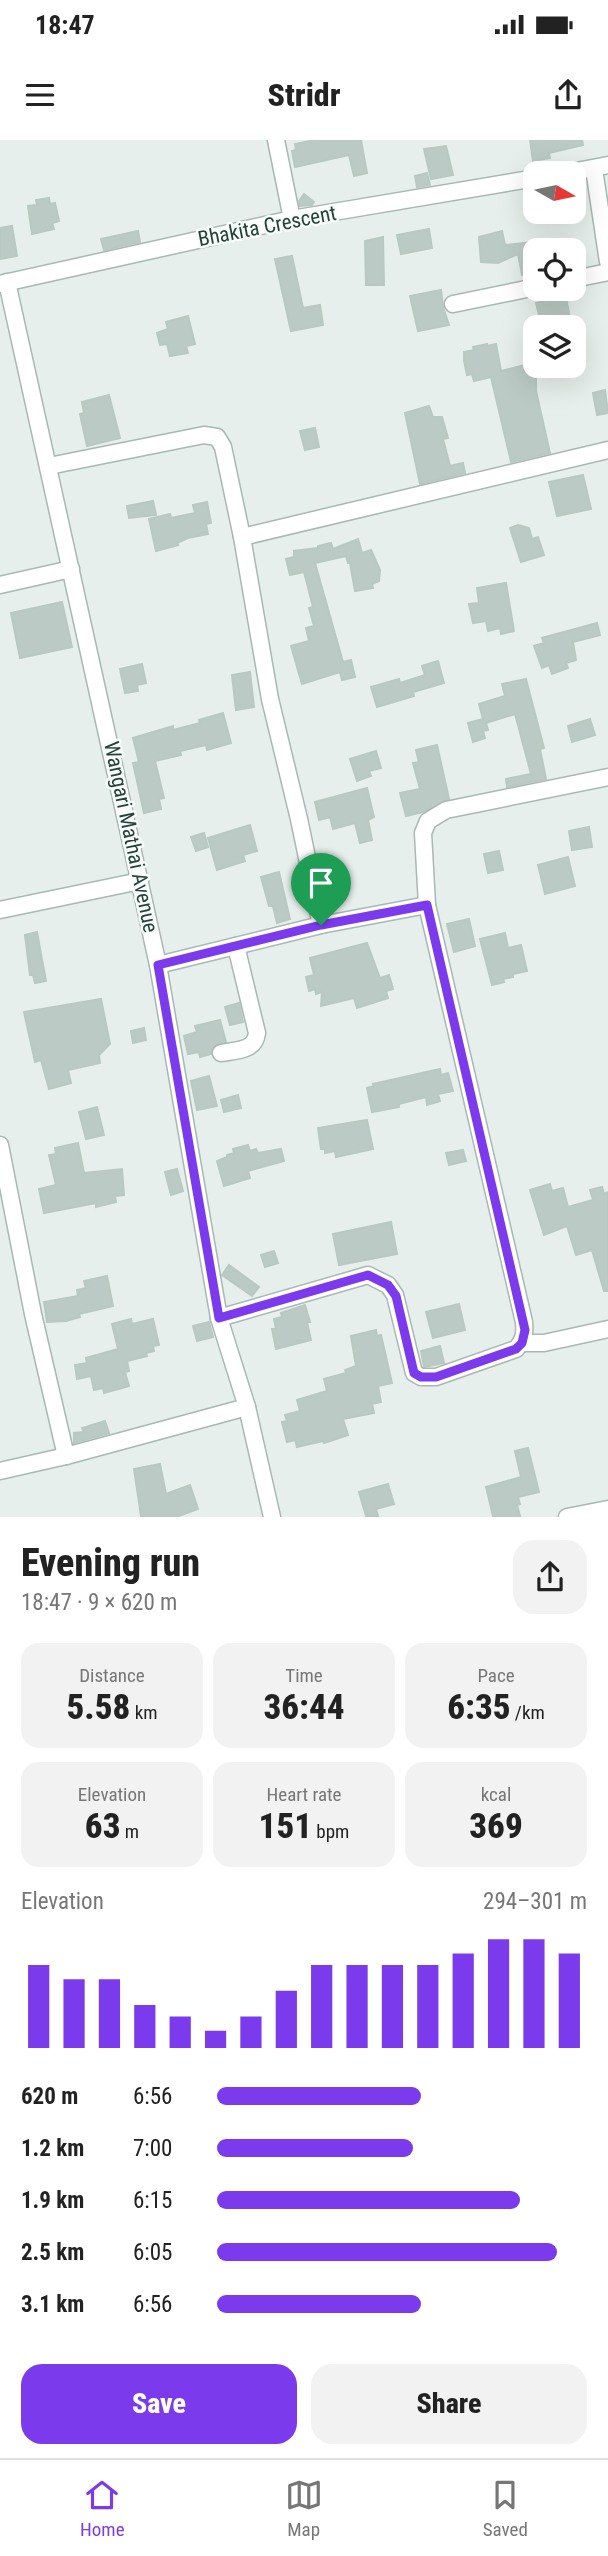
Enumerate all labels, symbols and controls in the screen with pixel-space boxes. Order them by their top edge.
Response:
text: 18:47 [35,10,95,40]
icon: menu [21,76,59,114]
text: Stridr [267,76,341,114]
icon: share [549,76,587,114]
north arrow [523,161,586,224]
map controls [523,161,586,378]
street label: Bhakita Crescent [196,201,338,251]
button: locate [523,238,586,301]
button: layers [523,315,586,378]
street label: Wangari Mathai Avenue [99,739,163,935]
pin [291,853,351,925]
icon: arrive [302,864,340,902]
button: share [513,1540,587,1614]
text: Evening run [21,1541,200,1585]
text: 18:47 · 9 × 620 m [21,1589,177,1616]
text: Distance [79,1664,145,1687]
text: Time [285,1664,323,1687]
text: Pace [477,1664,515,1687]
text: 5.58 [67,1687,130,1728]
text: 36:44 [263,1687,345,1728]
text: 6:35 [447,1687,510,1728]
text: km [130,1701,158,1724]
text: /km [510,1701,545,1724]
text: Elevation [78,1783,146,1806]
text: Heart rate [266,1783,342,1806]
text: kcal [481,1783,511,1806]
text: 63 [85,1806,120,1847]
text: 151 [259,1806,312,1847]
text: 369 [469,1806,523,1847]
text: m [120,1820,139,1843]
text: bpm [312,1820,349,1843]
text: Elevation [21,1888,104,1915]
text: 294–301 m [483,1888,587,1915]
text: 620 m [21,2083,78,2110]
text: 6:56 [133,2083,172,2110]
text: 1.2 km [21,2135,84,2162]
text: 7:00 [133,2135,172,2162]
text: 1.9 km [21,2187,84,2214]
text: 6:15 [133,2187,172,2214]
text: 2.5 km [21,2239,84,2266]
text: 6:05 [133,2239,172,2266]
text: 3.1 km [21,2291,84,2318]
text: 6:56 [133,2291,172,2318]
button: Save [21,2364,297,2444]
button: Share [311,2364,587,2444]
tab: Home [80,2476,125,2541]
tab: Map [285,2476,323,2541]
tab: Saved [483,2476,528,2541]

